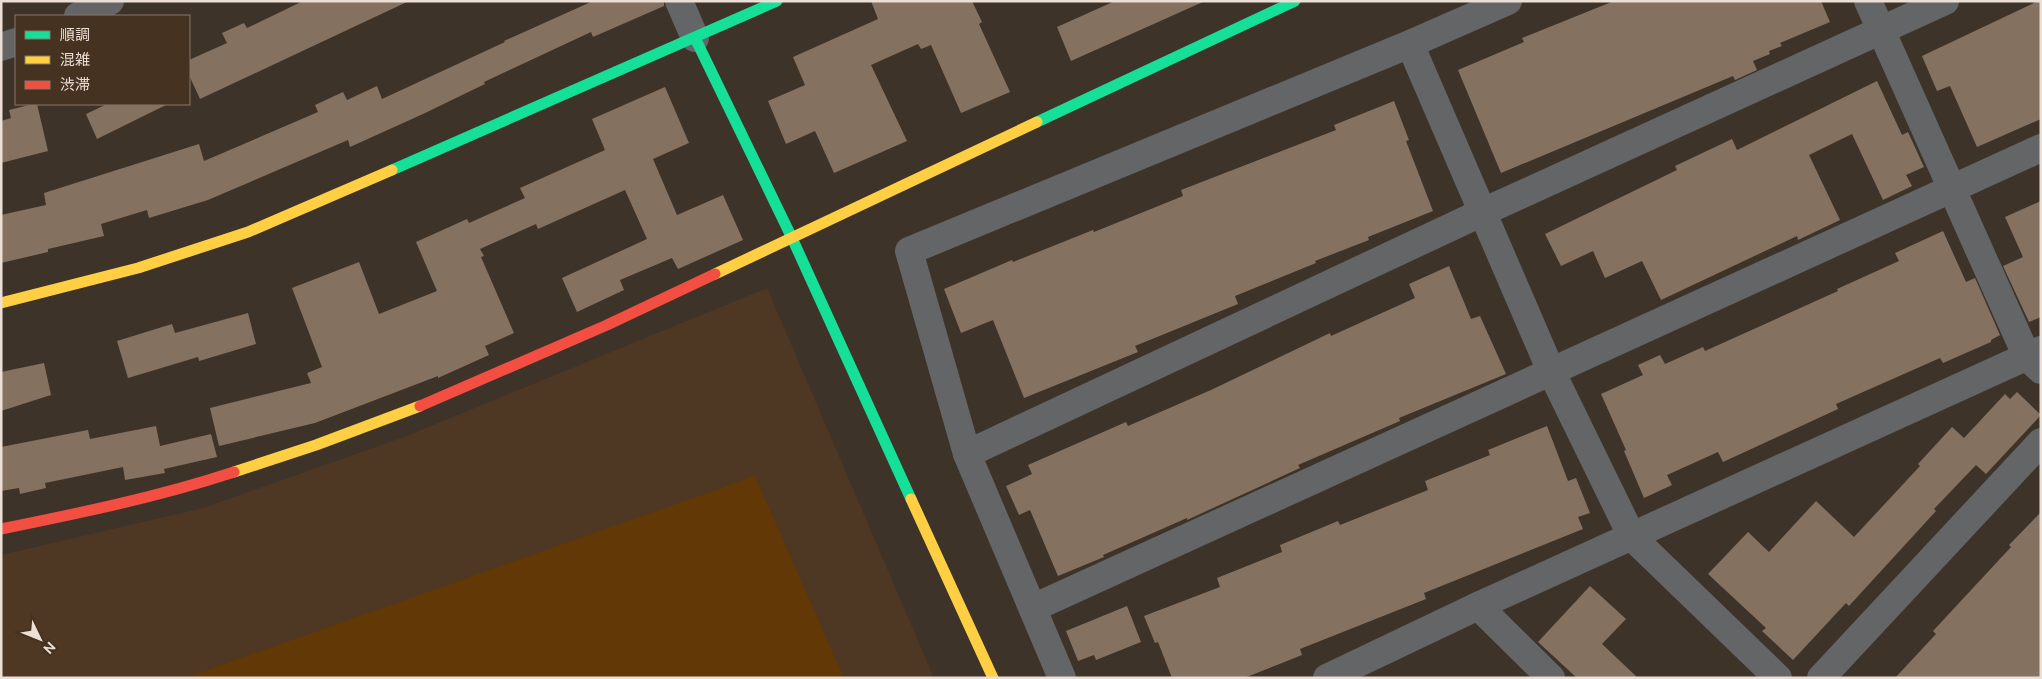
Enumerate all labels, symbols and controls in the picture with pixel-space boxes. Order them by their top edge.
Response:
legend [15,15,190,105]
text: 順調 [60,26,90,43]
text: 混雑 [60,51,90,68]
text: 渋滞 [60,76,90,93]
north arrow [15,614,65,664]
text: N [40,639,59,657]

